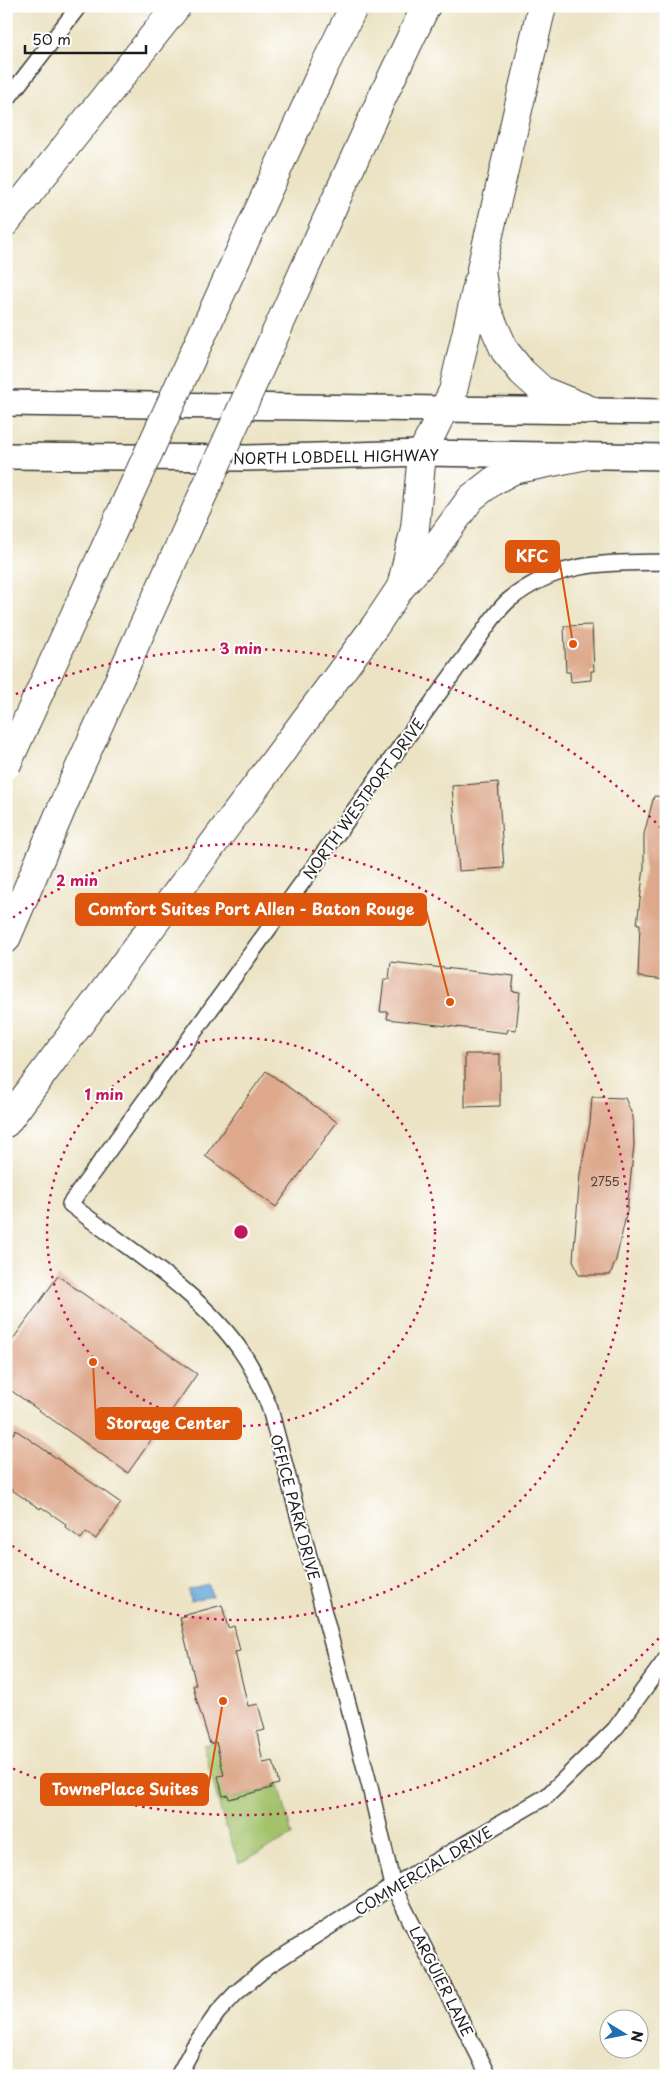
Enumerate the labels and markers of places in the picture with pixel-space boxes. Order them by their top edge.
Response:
callout: KFC [506,541,559,572]
callout: Comfort Suites Port Allen - Baton Rouge [76,894,426,925]
centre of rings [232,1223,250,1241]
callout: Storage Center [96,1408,241,1439]
callout: TownePlace Suites [41,1774,208,1805]

